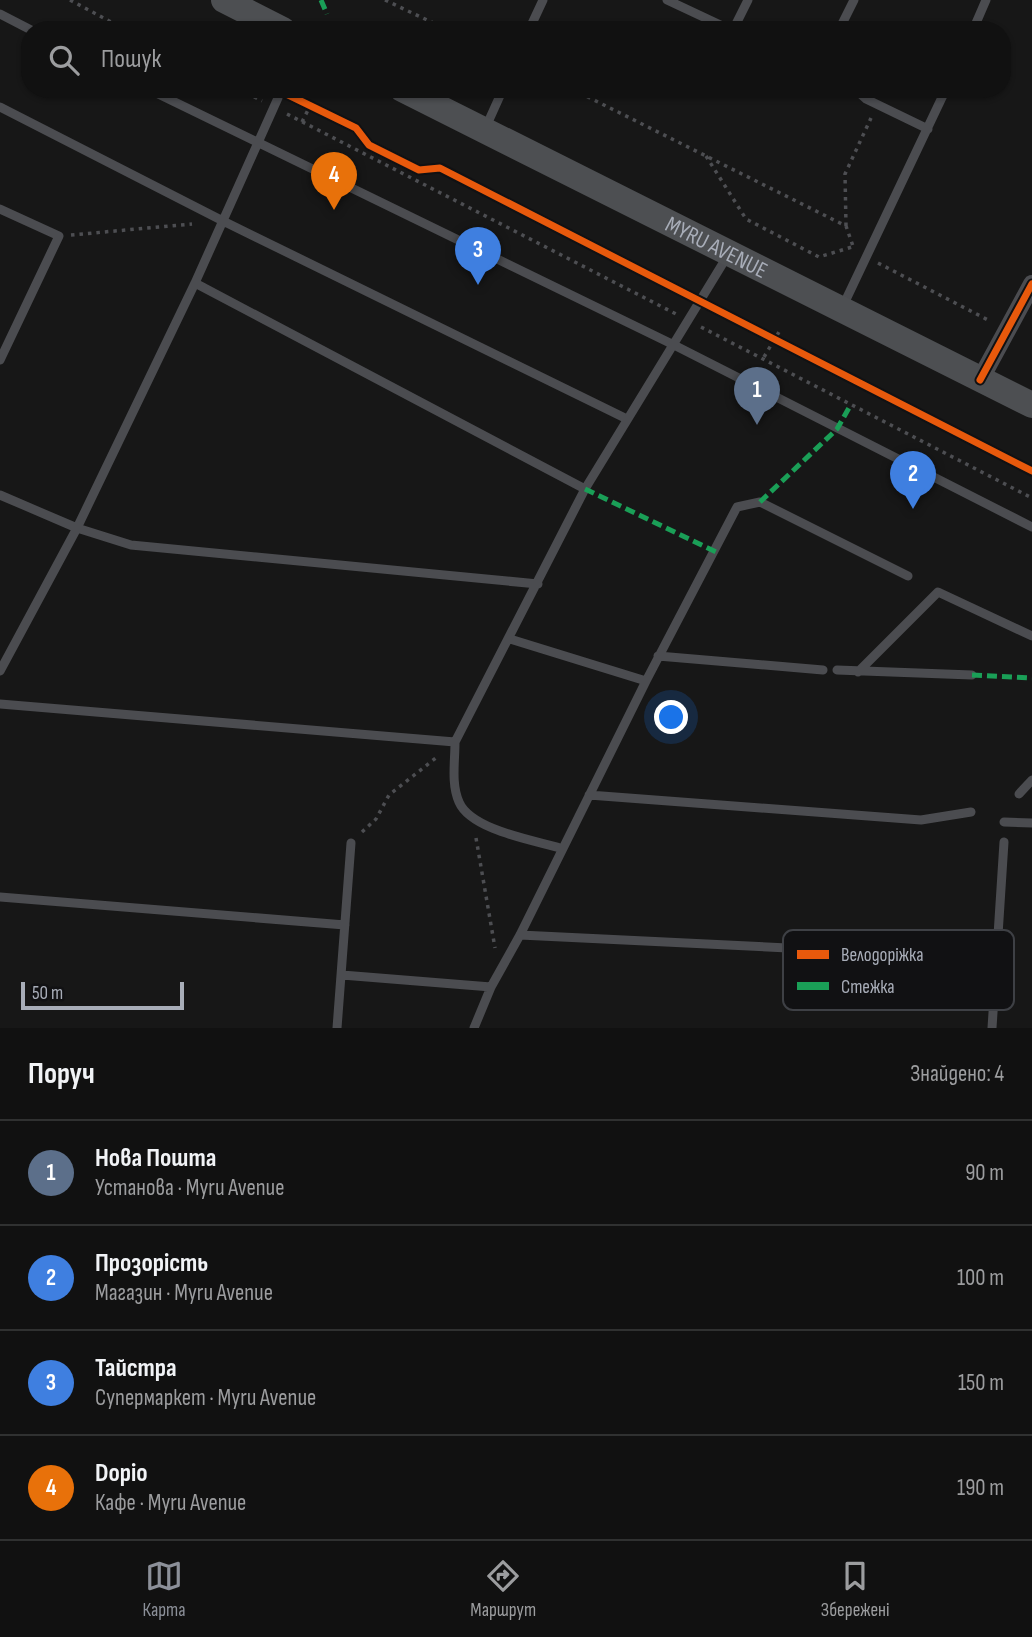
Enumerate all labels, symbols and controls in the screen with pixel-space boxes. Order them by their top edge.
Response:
search box [21,21,1011,98]
icon: search [45,41,83,79]
text: Пошук [101,44,161,75]
pin: 4 [311,152,357,210]
street label: MYRU AVENUE [661,210,772,285]
pin: 3 [455,227,501,285]
pin: 1 [734,367,780,425]
pin: 2 [890,451,936,509]
your location [654,700,688,734]
legend [783,930,1014,1010]
text: Велодоріжка [841,944,923,967]
text: Стежка [841,976,895,999]
scale bar [21,979,184,1011]
text: 50 m [32,982,63,1005]
text: Поруч [28,1056,95,1092]
text: Знайдено: 4 [910,1060,1004,1088]
text: Нова Пошта [95,1143,216,1174]
text: 1 [46,1159,56,1187]
text: 90 m [965,1159,1004,1187]
text: Установа · Myru Avenue [95,1174,284,1202]
text: Прозорість [95,1248,208,1279]
text: 2 [46,1264,56,1292]
text: 100 m [957,1264,1004,1292]
text: Магазин · Myru Avenue [95,1279,273,1307]
text: Тайстра [95,1353,177,1384]
text: 3 [46,1369,56,1397]
text: 150 m [958,1369,1004,1397]
text: Супермаркет · Myru Avenue [95,1384,316,1412]
text: Dopio [95,1458,148,1489]
text: 4 [46,1474,56,1502]
text: 190 m [957,1474,1004,1502]
text: Кафе · Myru Avenue [95,1489,246,1517]
tab: Карта [142,1557,186,1622]
tab: Маршрут [470,1557,536,1622]
tab: Збережені [821,1557,890,1622]

